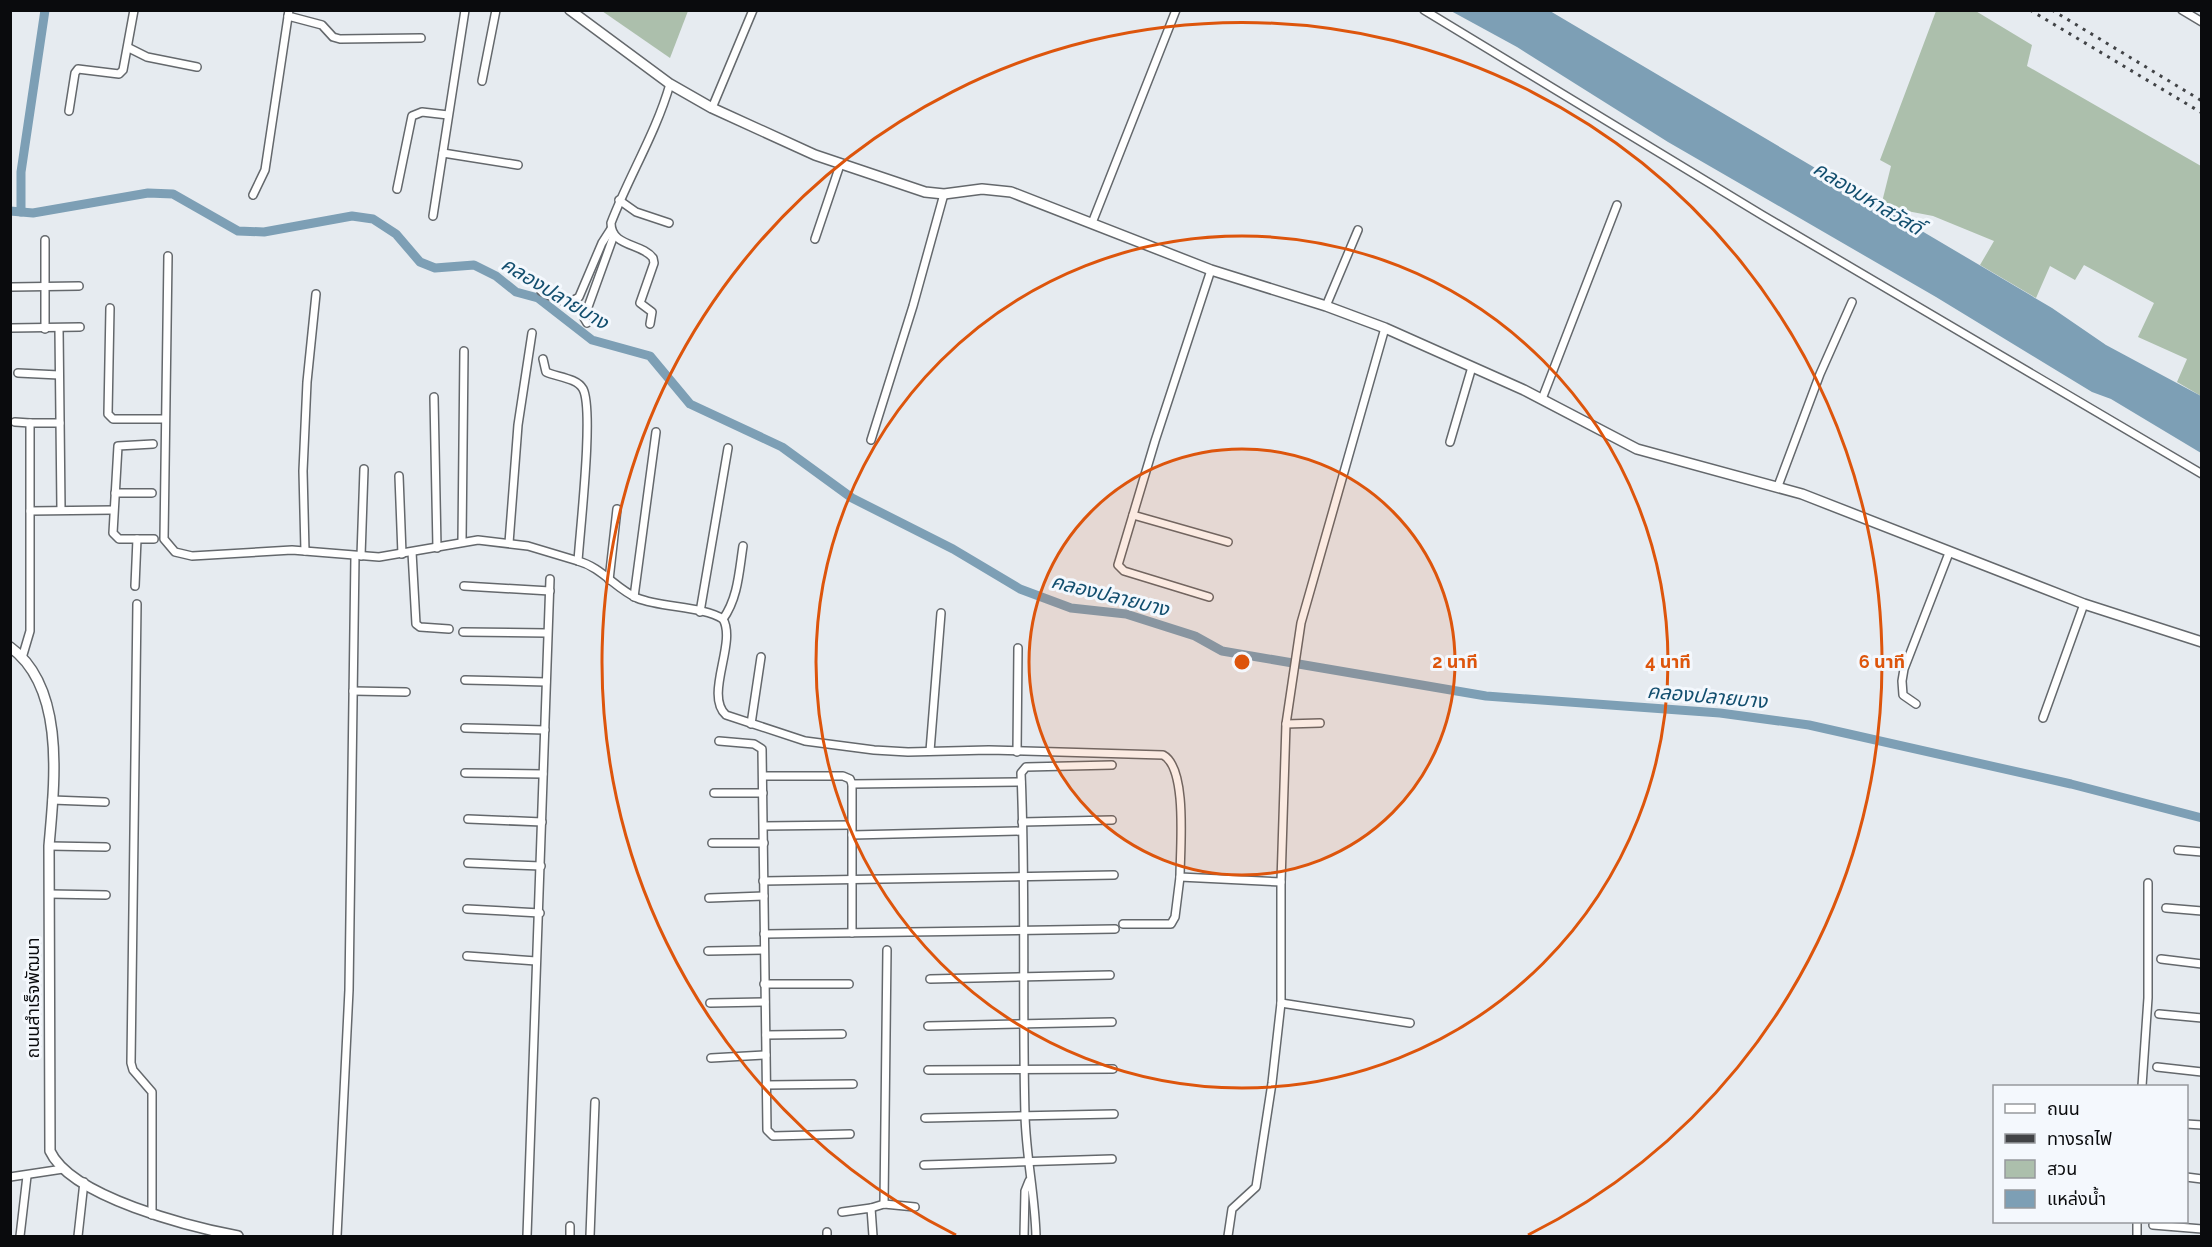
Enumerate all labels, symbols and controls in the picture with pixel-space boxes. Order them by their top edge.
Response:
water label: คลองมหาสวัสดิ์ [1809,156,1931,243]
water label: คลองปลายบาง [497,252,614,335]
water label: คลองปลายบาง [1049,569,1173,622]
text: 2 นาที [1432,651,1478,672]
text: 4 นาที [1645,651,1691,672]
text: 6 นาที [1859,651,1905,672]
centre of rings [1232,652,1252,672]
water label: คลองปลายบาง [1646,679,1769,713]
street label: ถนนสำเร็จพัฒนา [22,937,43,1059]
legend [1993,1085,2188,1223]
text: ถนน [2047,1098,2080,1119]
text: ทางรถไฟ [2047,1128,2112,1149]
text: สวน [2047,1158,2077,1179]
text: แหล่งน้ำ [2047,1186,2106,1209]

